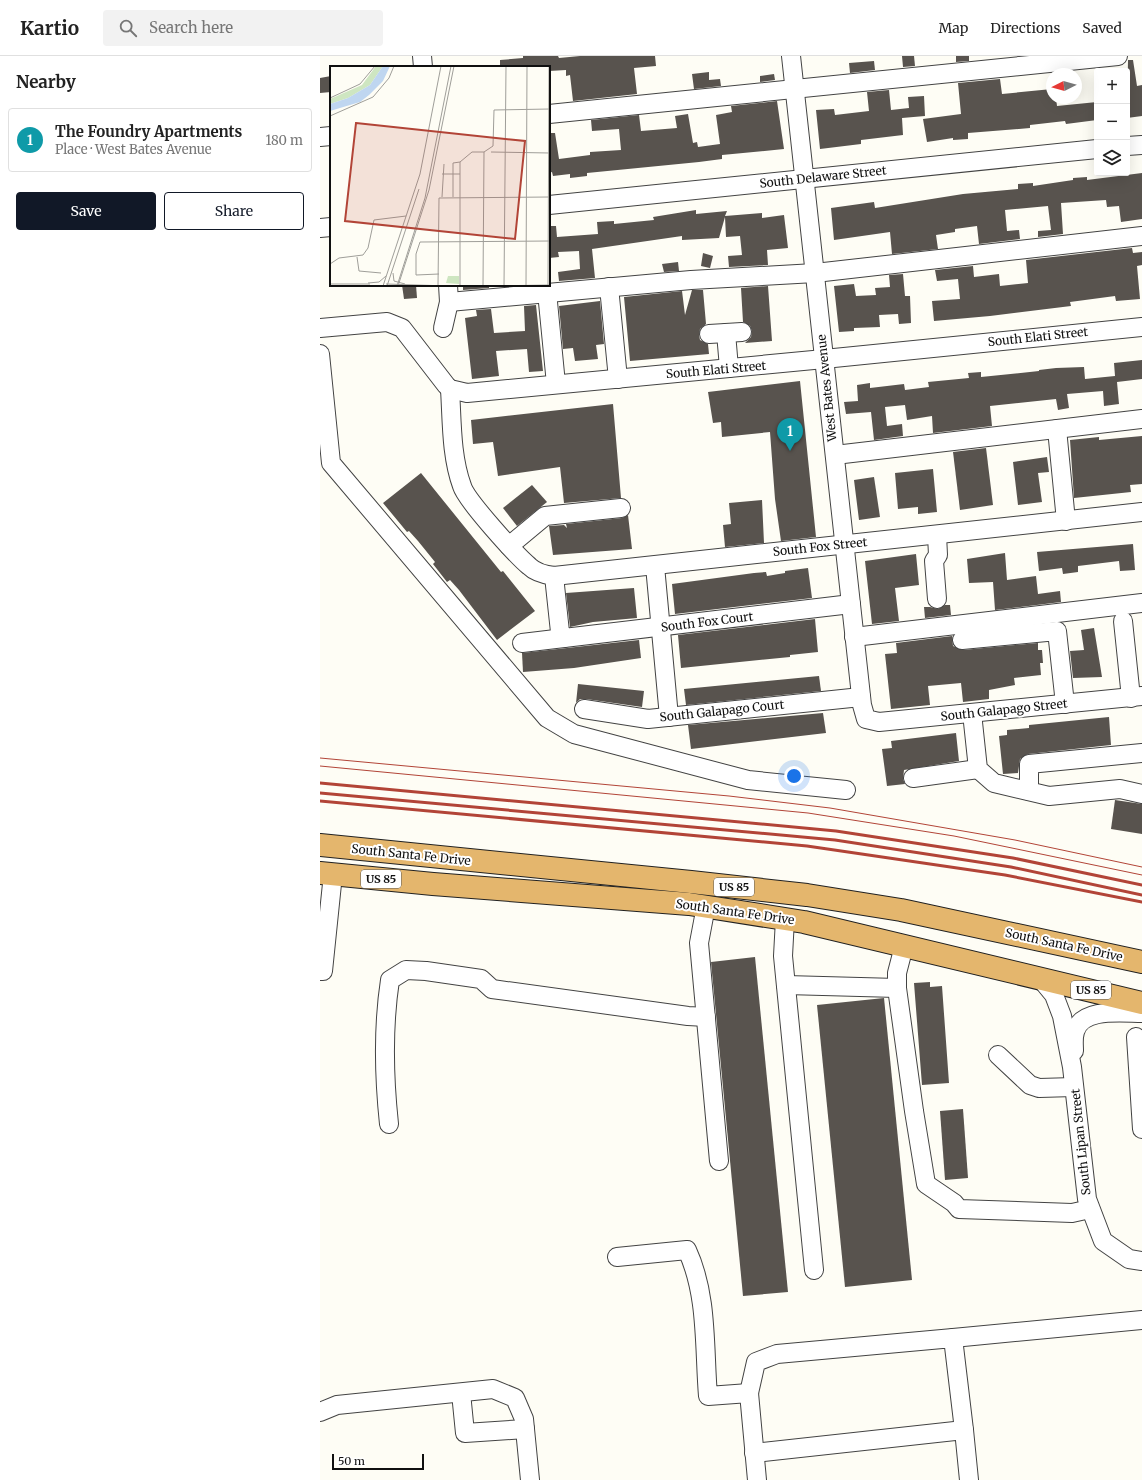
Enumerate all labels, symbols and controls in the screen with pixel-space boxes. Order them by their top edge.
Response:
search box [103,10,383,46]
text: Kartio [20,16,79,40]
icon: search [117,17,139,39]
text: Search here [149,18,233,37]
text: Map [938,19,968,37]
text: Directions [990,19,1060,37]
text: Saved [1082,19,1122,37]
inset map [330,66,550,286]
north arrow [1046,68,1082,104]
map controls [1094,68,1130,176]
button: + [1094,68,1130,104]
text: Nearby [16,71,76,93]
button: − [1094,104,1130,140]
text: The Foundry Apartments [55,122,242,141]
text: 1 [27,132,33,149]
text: 180 m [265,132,303,149]
button: layers [1094,140,1130,176]
text: Place · West Bates Avenue [55,141,212,158]
street label: South Delaware Street [759,162,888,191]
button: Save [16,192,156,230]
button: Share [164,192,304,230]
street label: South Elati Street [987,324,1089,349]
street label: West Bates Avenue [813,334,840,443]
street label: South Elati Street [665,358,767,381]
pin: 1 [777,418,803,451]
street label: South Fox Street [772,534,868,559]
street label: South Fox Court [660,608,754,635]
street label: South Galapago Street [940,695,1068,724]
street label: South Galapago Court [659,696,785,725]
your location [784,766,804,786]
street label: South Santa Fe Drive [351,841,471,868]
road number: US 85 [361,870,401,888]
road number: US 85 [714,878,754,896]
street label: South Santa Fe Drive [675,896,795,927]
street label: South Santa Fe Drive [1004,925,1124,964]
road number: US 85 [1071,981,1111,999]
street label: South Lipan Street [1067,1088,1094,1196]
scale bar [332,1452,424,1471]
text: 50 m [338,1454,365,1468]

